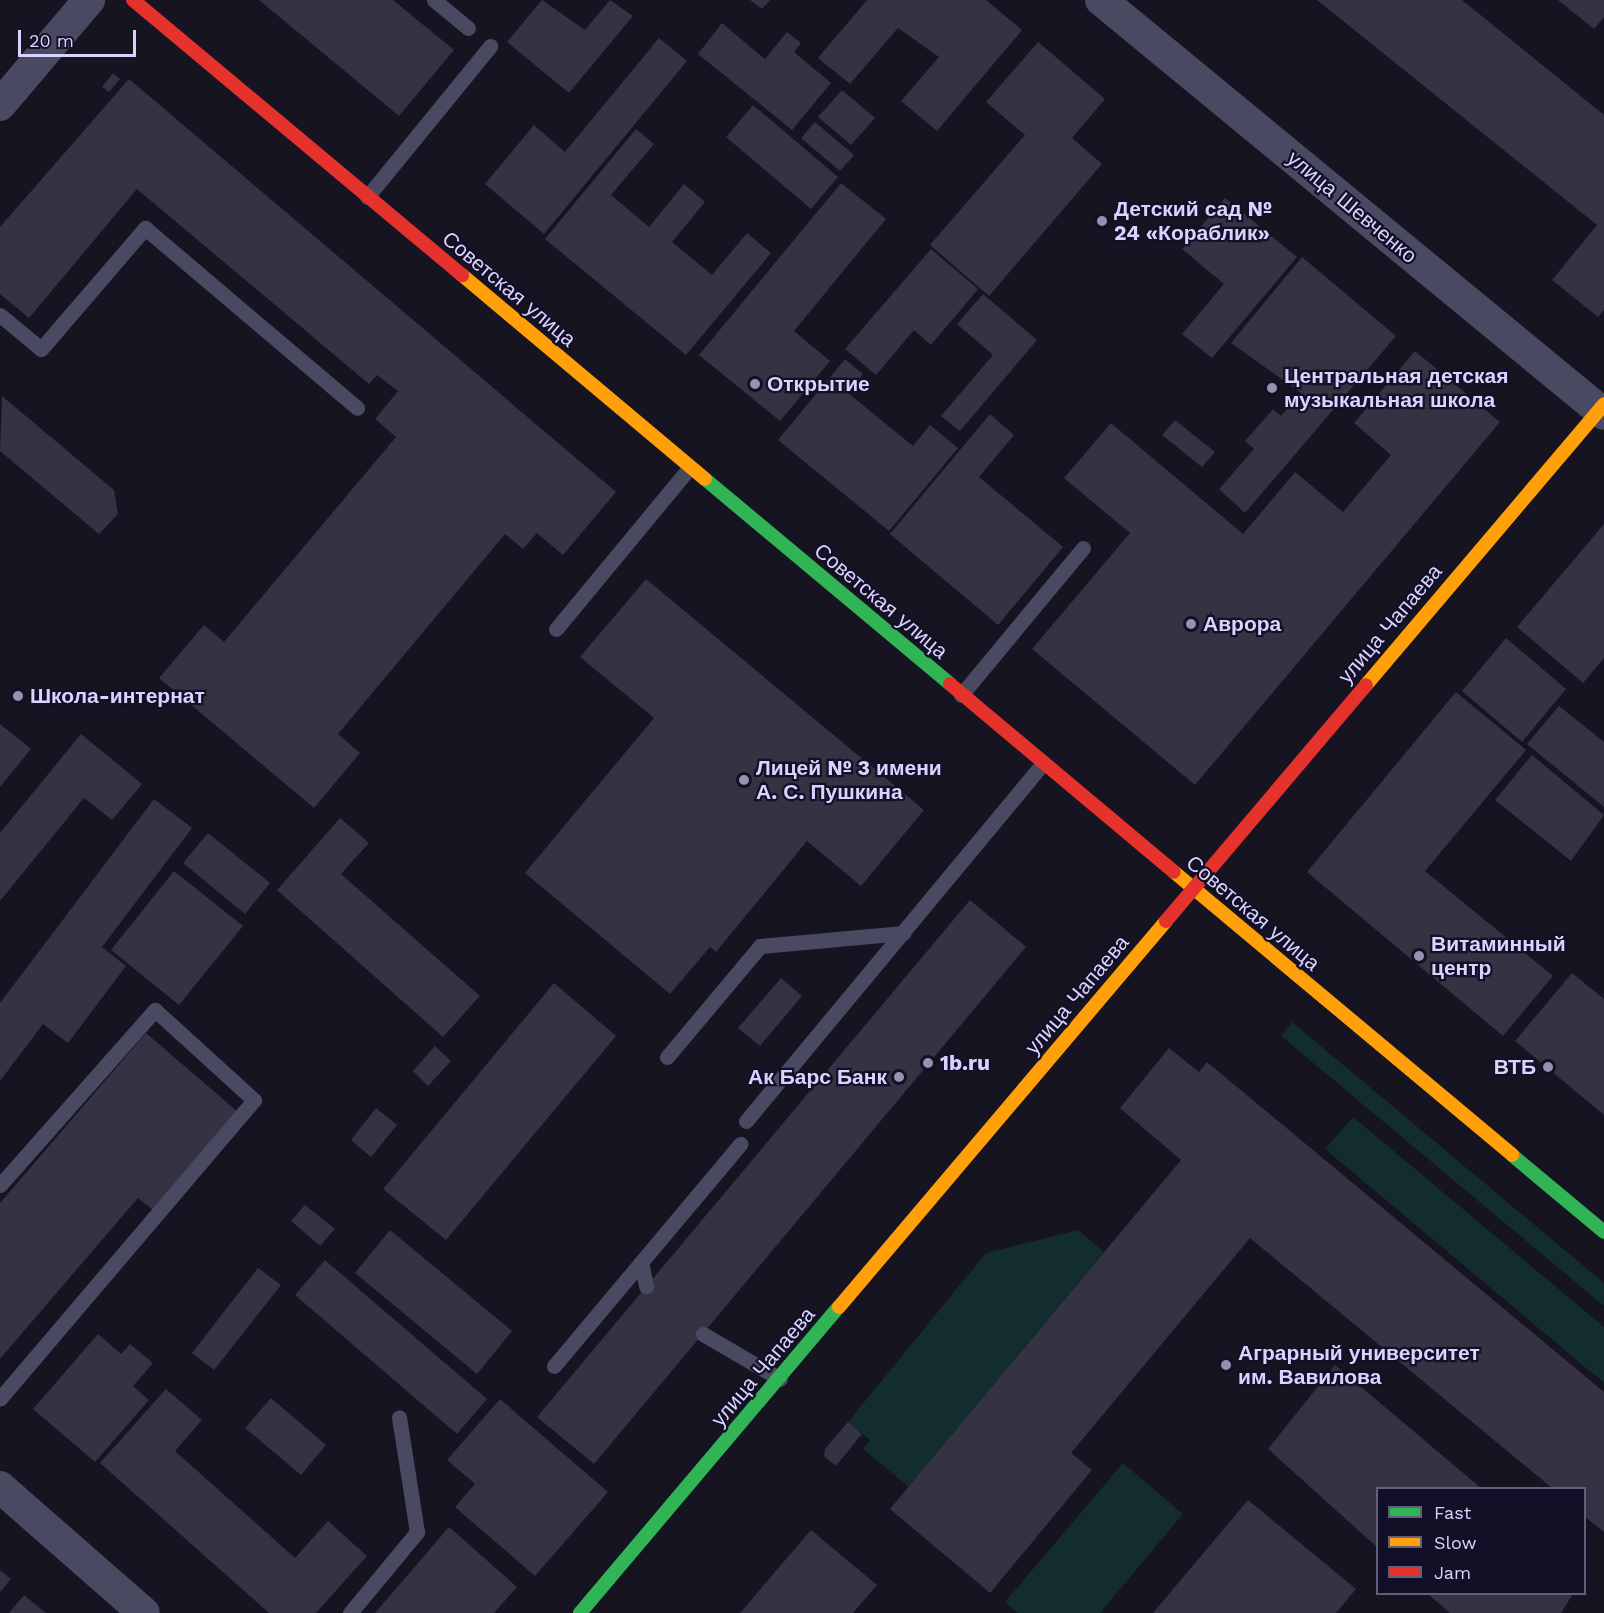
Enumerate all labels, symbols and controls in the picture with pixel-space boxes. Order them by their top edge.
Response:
scale bar [21,18,140,56]
text: 20 m [29,30,74,51]
street label: улица Шевченко [1282,145,1422,269]
place label: Детский сад № 24 «Кораблик» [1114,196,1272,246]
marker: Детский сад № 24 «Кораблик» [1095,214,1109,228]
street label: Советская улица [437,226,581,352]
place label: Центральная детская музыкальная школа [1284,363,1508,413]
place label: Открытие [767,371,870,397]
marker: Открытие [748,377,762,391]
marker: Центральная детская музыкальная школа [1265,381,1279,395]
street label: Советская улица [809,538,953,664]
street label: улица Чапаева [1333,559,1447,689]
place label: Аврора [1203,611,1281,637]
marker: Аврора [1184,617,1198,631]
place label: Школа-интернат [30,683,205,709]
marker: Школа-интернат [11,689,25,703]
place label: Лицей № 3 имени А. С. Пушкина [756,755,942,805]
marker: Лицей № 3 имени А. С. Пушкина [737,773,751,787]
street label: Советская улица [1181,850,1325,976]
street label: улица Чапаева [1020,930,1134,1060]
place label: Витаминный центр [1431,931,1566,981]
marker: Витаминный центр [1412,949,1426,963]
place label: 1b.ru [940,1050,990,1076]
place label: ВТБ [1494,1054,1536,1080]
marker: 1b.ru [921,1056,935,1070]
marker: ВТБ [1541,1060,1555,1074]
place label: Ак Барс Банк [748,1064,887,1090]
marker: Ак Барс Банк [892,1070,906,1084]
street label: улица Чапаева [706,1302,820,1432]
place label: Аграрный университет им. Вавилова [1238,1340,1480,1390]
marker: Аграрный университет им. Вавилова [1219,1358,1233,1372]
legend [1376,1487,1586,1595]
text: Fast [1434,1502,1471,1523]
text: Slow [1434,1532,1477,1553]
text: Jam [1434,1562,1471,1583]

